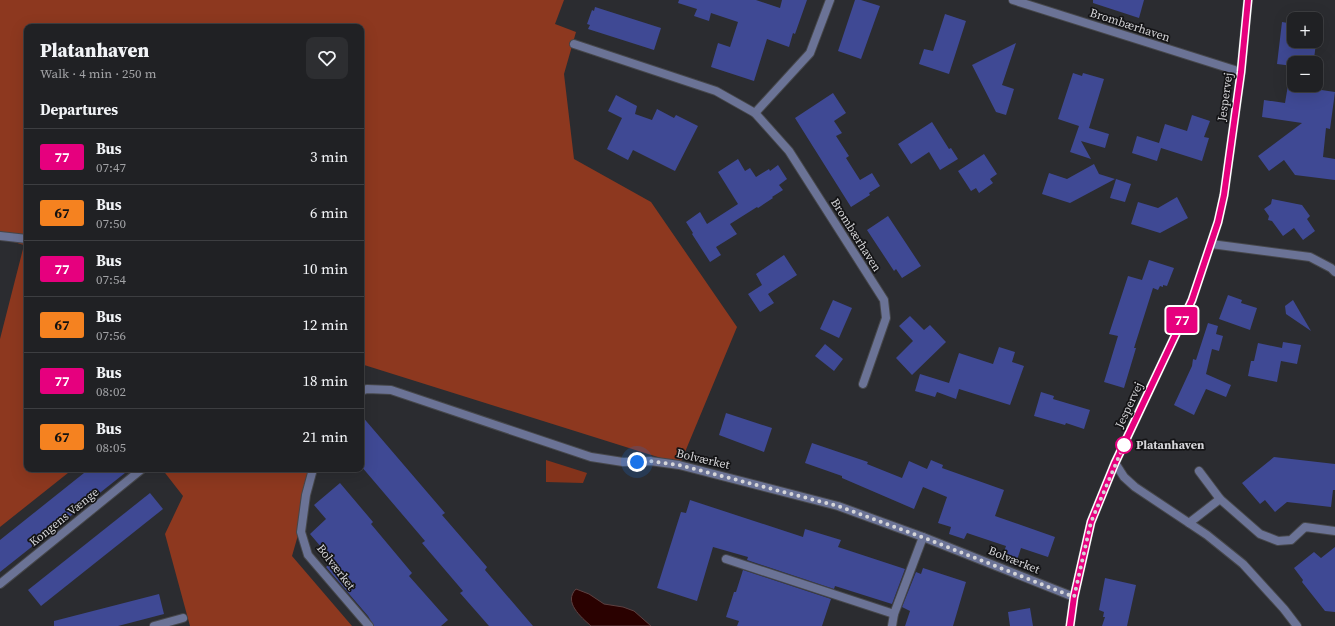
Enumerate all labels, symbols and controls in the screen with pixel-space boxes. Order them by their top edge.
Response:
street label: Brombærhaven [1088,4,1172,46]
map controls [1287,12,1323,92]
button: + [1287,12,1323,48]
text: Platanhaven [40,37,149,63]
button: heart [306,37,348,79]
button: − [1287,56,1323,92]
text: Walk · 4 min · 250 m [40,65,156,82]
street label: Jespervej [1214,72,1236,123]
text: Departures [40,99,118,120]
text: Bus [96,138,122,159]
text: 3 min [310,146,348,167]
text: 77 [54,147,70,167]
text: 07:47 [96,159,126,176]
text: Bus [96,194,122,215]
street label: Brombærhaven [827,195,885,275]
text: 6 min [310,202,348,223]
text: 67 [54,203,70,223]
text: 07:50 [96,215,126,232]
text: Bus [96,250,122,271]
text: 10 min [302,258,348,279]
text: 77 [54,259,70,279]
text: 07:54 [96,271,126,288]
text: Bus [96,306,122,327]
line badge: 77 [1164,307,1200,333]
text: 77 [1174,310,1190,330]
text: 12 min [302,314,348,335]
text: 67 [54,315,70,335]
text: 07:56 [96,327,126,344]
text: Bus [96,362,122,383]
text: 18 min [302,370,348,391]
text: 77 [54,371,70,391]
street label: Jespervej [1111,379,1147,432]
text: 08:02 [96,383,126,400]
text: Bus [96,418,122,439]
text: 21 min [302,426,348,447]
text: 67 [54,427,70,447]
marker: Platanhaven [1115,436,1133,454]
place label: Platanhaven [1136,437,1205,453]
text: 08:05 [96,439,126,456]
street label: Bolværket [675,445,731,473]
your location [627,452,647,472]
street label: Kongens Vænge [26,484,102,550]
street label: Bolværket [313,541,359,593]
street label: Bolværket [986,542,1042,578]

